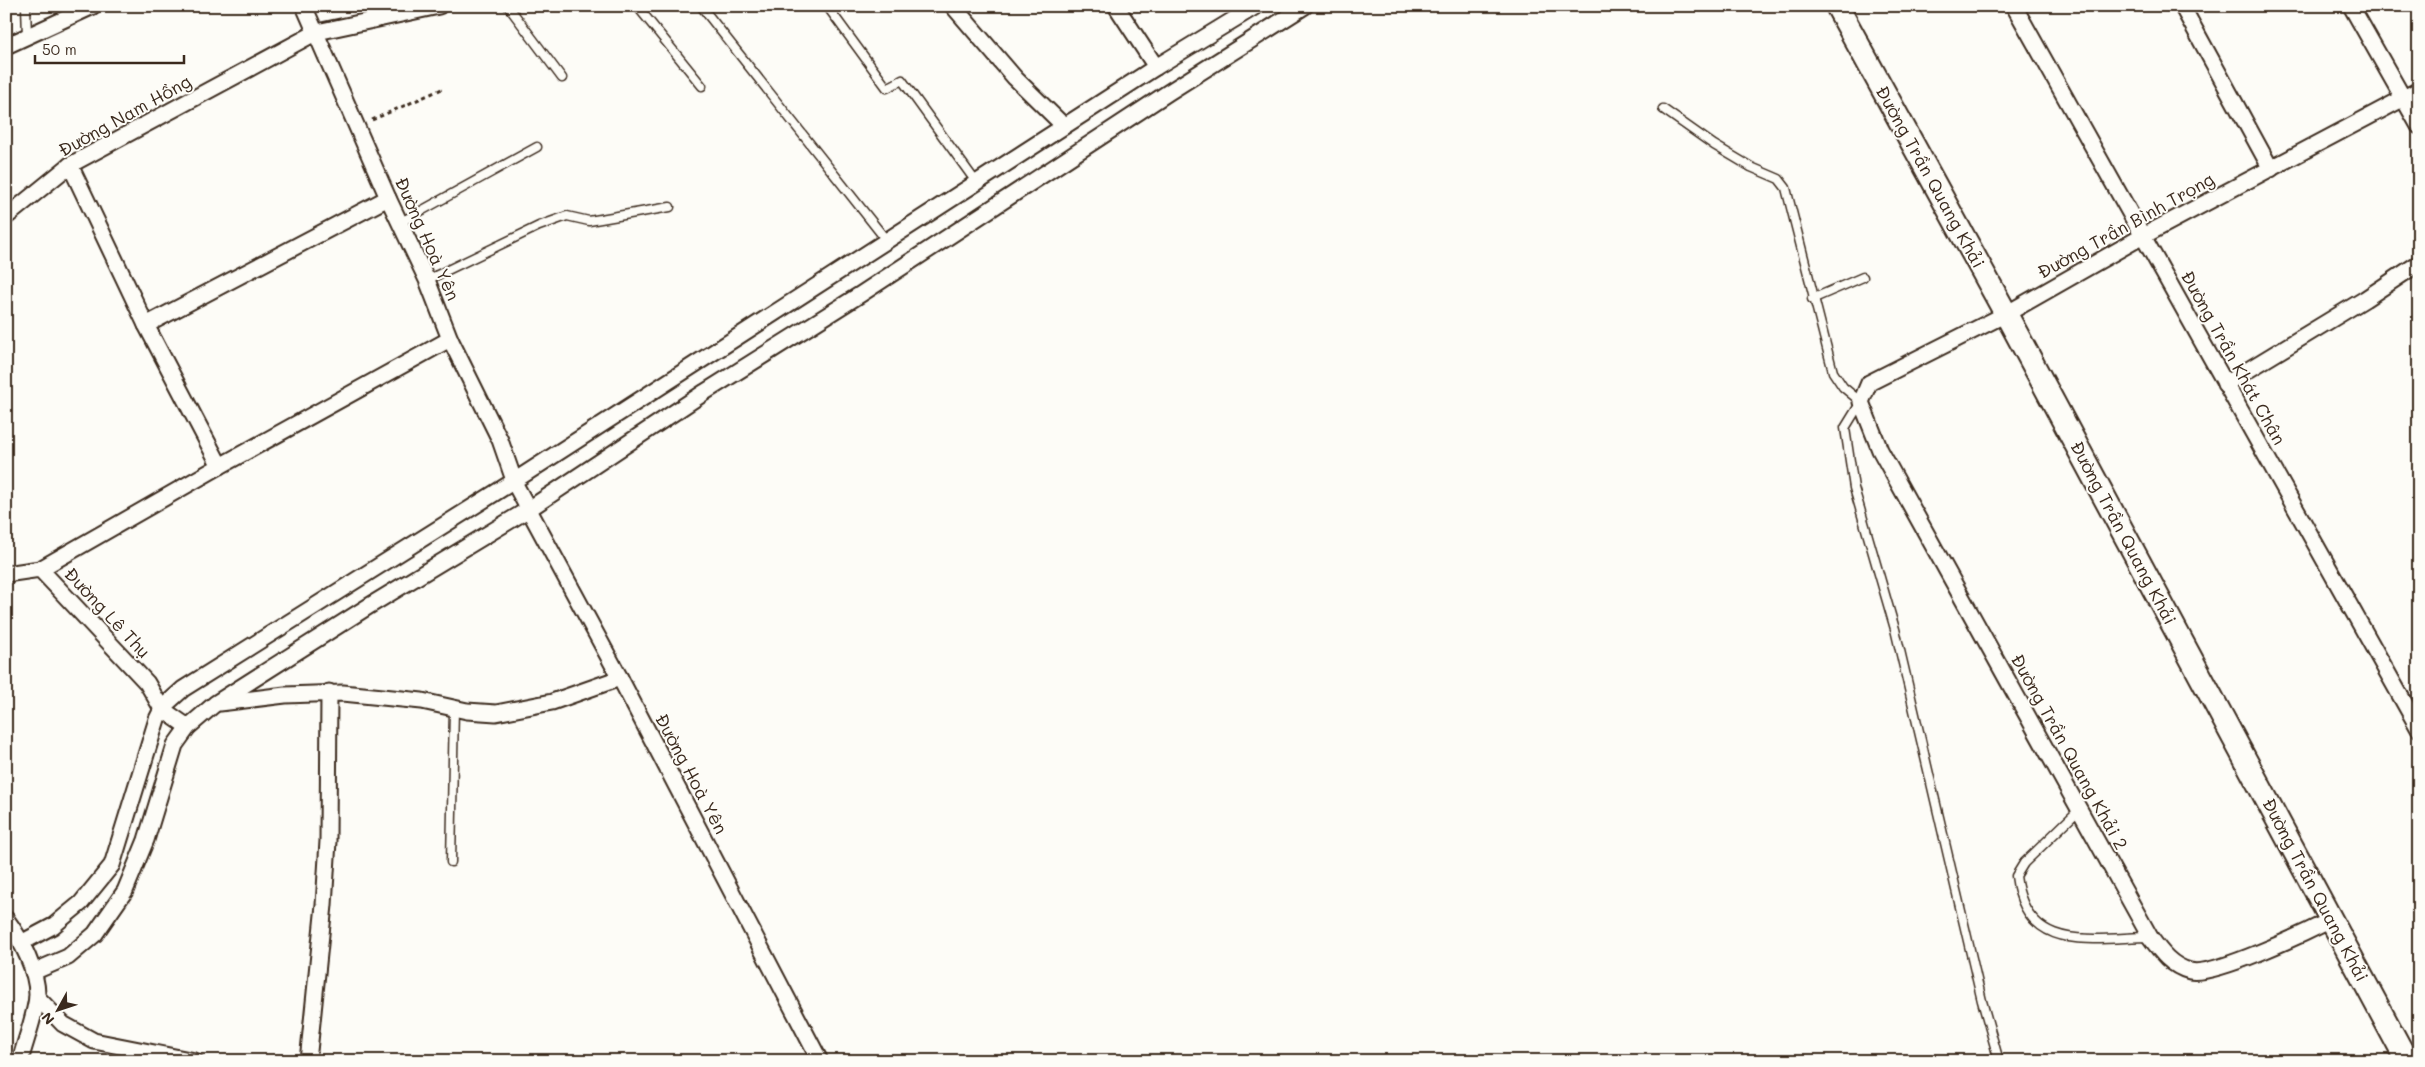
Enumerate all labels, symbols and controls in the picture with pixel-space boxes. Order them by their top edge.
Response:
scale bar [35,32,184,64]
text: 50 m [42,39,77,59]
street label: Đường Nam Hồng [54,69,195,162]
street label: Đường Trần Quang Khải [1871,81,1991,272]
street label: Đường Trần Bình Trọng [2033,167,2218,284]
street label: Đường Hoà Yên [390,173,466,304]
street label: Đường Trần Khát Chân [2176,266,2292,449]
street label: Đường Trần Quang Khải [2065,436,2183,629]
street label: Đường Lê Thụ [59,562,156,663]
street label: Đường Trần Quang Khải 2 [2006,649,2134,854]
street label: Đường Hoà Yên [650,709,734,838]
street label: Đường Trần Quang Khải [2257,793,2375,986]
north arrow [32,984,82,1034]
text: N [37,1008,58,1029]

